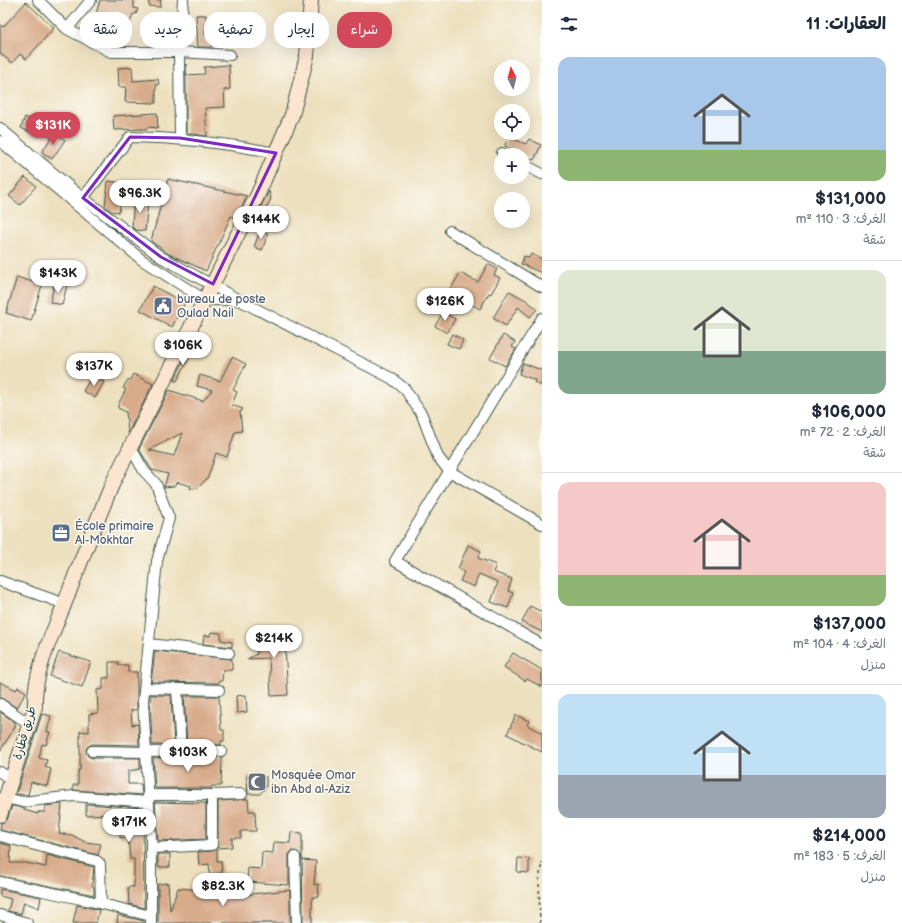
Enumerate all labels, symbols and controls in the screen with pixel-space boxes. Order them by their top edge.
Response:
chip: شقة [80,12,132,48]
chip: جديد [140,12,196,48]
chip: تصفية [204,12,266,48]
chip: إيجار [274,12,329,48]
chip: شراء [337,12,392,48]
icon: filters [558,13,580,35]
text: العقارات: 11 [806,14,886,34]
north arrow [494,60,530,96]
map controls [494,60,530,228]
icon: home [686,83,758,155]
button: locate [494,104,530,140]
pin: $131K [25,112,81,146]
text: $131K [35,117,71,133]
button: + [494,148,530,184]
pin: $96.3K [107,180,173,214]
text: $96.3K [118,185,162,201]
text: $131,000 [815,189,886,209]
button: − [494,192,530,228]
pin: $144K [233,206,289,240]
text: $144K [242,211,280,227]
text: الغرف: 3 · 110 m² [796,211,886,227]
text: شقة [863,232,886,248]
pin: $143K [30,260,86,294]
text: $143K [39,265,77,281]
pin: $126K [417,288,473,322]
place label: bureau de poste Oulad Nail [177,292,266,321]
text: $126K [426,293,464,309]
public building icon: bureau de poste Oulad Nail [152,295,174,317]
icon: home [686,296,758,368]
pin: $106K [155,332,211,366]
text: $106K [164,337,202,353]
pin: $137K [66,353,122,387]
text: $137K [75,358,113,374]
text: $106,000 [811,402,886,422]
text: الغرف: 2 · 72 m² [800,424,886,440]
text: شقة [863,445,886,461]
icon: home [686,508,758,580]
place label: École primaire Al-Mokhtar [75,518,154,548]
office icon: École primaire Al-Mokhtar [50,522,72,544]
text: $137,000 [813,614,886,634]
pin: $214K [246,625,302,659]
text: $214K [255,630,293,646]
text: الغرف: 4 · 104 m² [793,636,886,652]
text: منزل [860,657,886,673]
street label: طريق قطارة [10,704,40,762]
icon: home [686,720,758,792]
pin: $103K [160,739,216,773]
text: $103K [169,744,207,760]
place label: Mosquée Omar ibn Abd al-Aziz [271,768,356,797]
mosque icon: Mosquée Omar ibn Abd al-Aziz [246,771,268,793]
pin: $171K [101,809,157,843]
text: $171K [111,814,147,830]
text: $214,000 [812,826,886,846]
text: الغرف: 5 · 183 m² [793,848,886,864]
text: منزل [860,869,886,885]
pin: $82.3K [190,873,256,907]
text: $82.3K [201,878,245,894]

